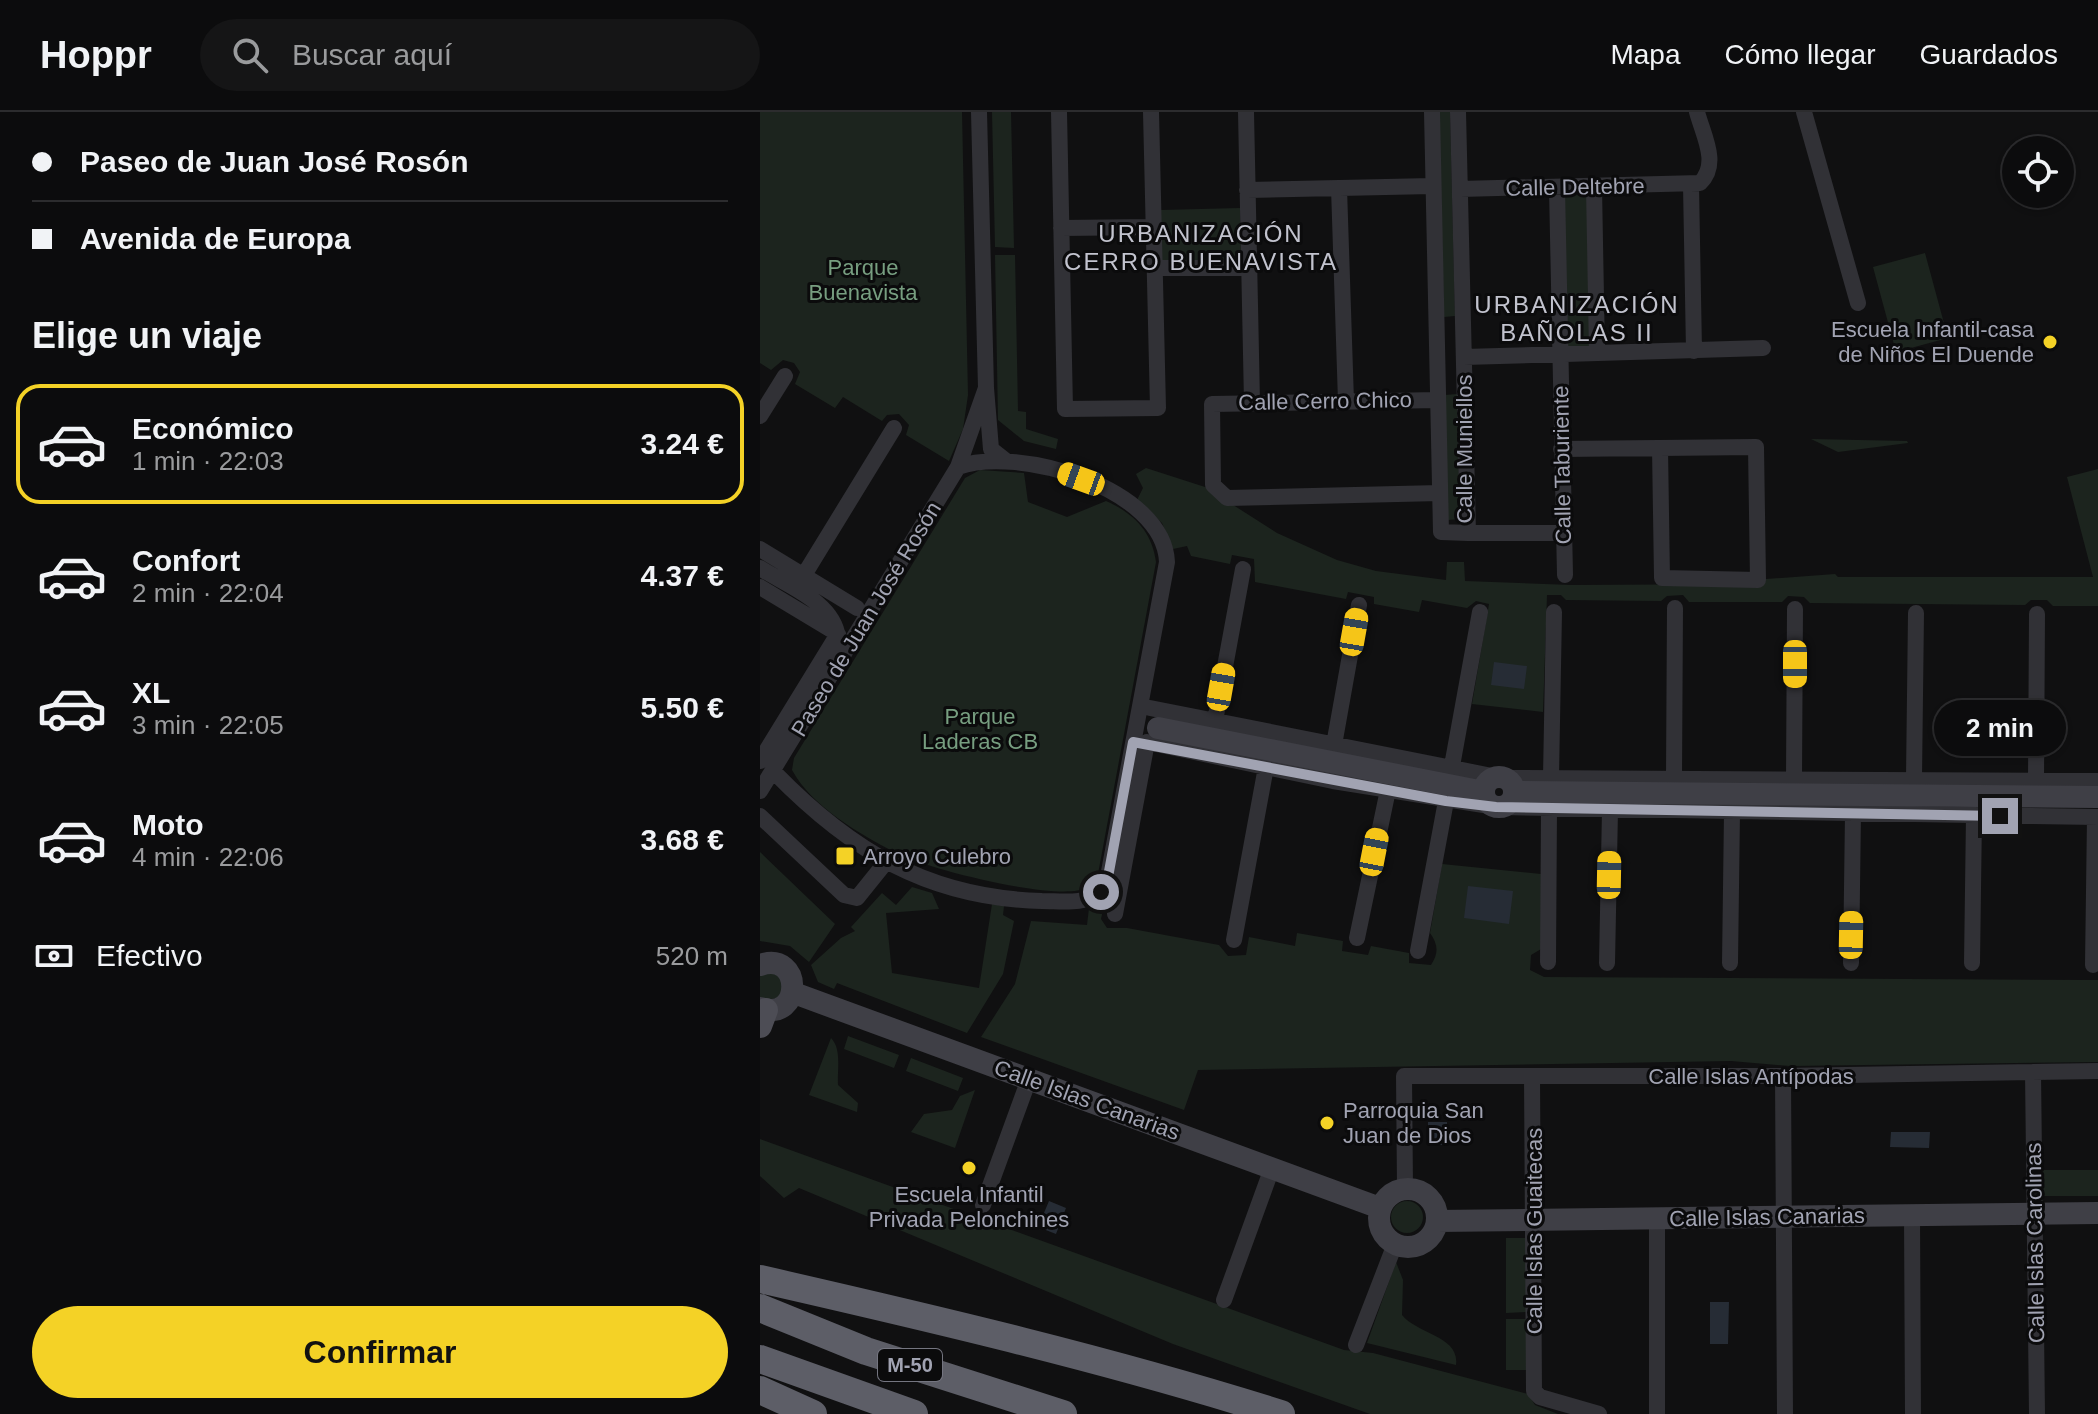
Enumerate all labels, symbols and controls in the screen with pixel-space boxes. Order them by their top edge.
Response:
search box [200,19,760,91]
icon: search [228,33,272,77]
text: Hoppr [40,34,152,76]
text: Buscar aquí [292,38,452,71]
text: Mapa [1610,39,1681,70]
text: Cómo llegar [1725,39,1875,70]
text: Guardados [1919,39,2058,70]
map controls [2002,136,2074,208]
button: locate [2002,136,2074,208]
text: Paseo de Juan José Rosón [80,145,468,178]
street label: Calle Deltebre [1505,173,1645,201]
district label: URBANIZACIÓN CERRO BUENAVISTA [1064,220,1338,275]
text: Avenida de Europa [80,222,351,255]
park label: Parque Buenavista [809,255,918,305]
district label: URBANIZACIÓN BAÑOLAS II [1474,291,1680,346]
text: Elige un viaje [32,315,262,356]
place label: Escuela Infantil-casa de Niños El Duende [1831,317,2035,367]
marker: Escuela Infantil-casa de Niños El Duende [2041,333,2059,351]
street label: Calle Muniellos [1452,374,1477,524]
street label: Calle Taburiente [1548,385,1576,545]
street label: Calle Cerro Chico [1238,387,1412,415]
icon: car [36,408,108,480]
text: Económico [132,412,294,445]
text: 3.24 € [641,427,724,460]
text: 1 min · 22:03 [132,446,284,476]
car [1054,460,1108,498]
street label: Paseo de Juan José Rosón [786,497,946,741]
icon: car [36,540,108,612]
text: Confort [132,544,240,577]
text: 4.37 € [641,559,724,592]
text: 2 min · 22:04 [132,578,284,608]
car [1338,606,1370,658]
car [1783,640,1807,688]
car [1205,661,1237,713]
icon: car [36,672,108,744]
text: XL [132,676,170,709]
text: 5.50 € [641,691,724,724]
callout: 2 min [1934,700,2066,756]
park label: Parque Laderas CB [922,704,1038,754]
text: 3 min · 22:05 [132,710,284,740]
text: 2 min [1966,713,2034,743]
route end [1982,798,2018,834]
icon: car [36,804,108,876]
text: Moto [132,808,204,841]
text: 3.68 € [641,823,724,856]
car [1358,826,1390,878]
text: 4 min · 22:06 [132,842,284,872]
place label: Arroyo Culebro [863,844,1011,869]
marker: Arroyo Culebro [834,845,856,867]
car [1597,851,1621,899]
route start [1083,874,1119,910]
car [1839,911,1863,959]
icon: cash [32,934,76,978]
text: Efectivo [96,939,203,972]
text: 520 m [656,941,728,971]
street label: Calle Islas Canarias [991,1055,1183,1145]
street label: Calle Islas Antípodas [1648,1064,1854,1089]
place label: Parroquia San Juan de Dios [1343,1098,1484,1148]
marker: Parroquia San Juan de Dios [1318,1114,1336,1132]
street label: Calle Islas Guaitecas [1522,1128,1547,1334]
street label: Calle Islas Carolinas [2021,1143,2049,1343]
marker: Escuela Infantil Privada Pelonchines [960,1159,978,1177]
place label: Escuela Infantil Privada Pelonchines [869,1182,1069,1232]
street label: Calle Islas Canarias [1669,1203,1865,1231]
button: Confirmar [32,1306,728,1398]
road number: M-50 [878,1349,942,1381]

